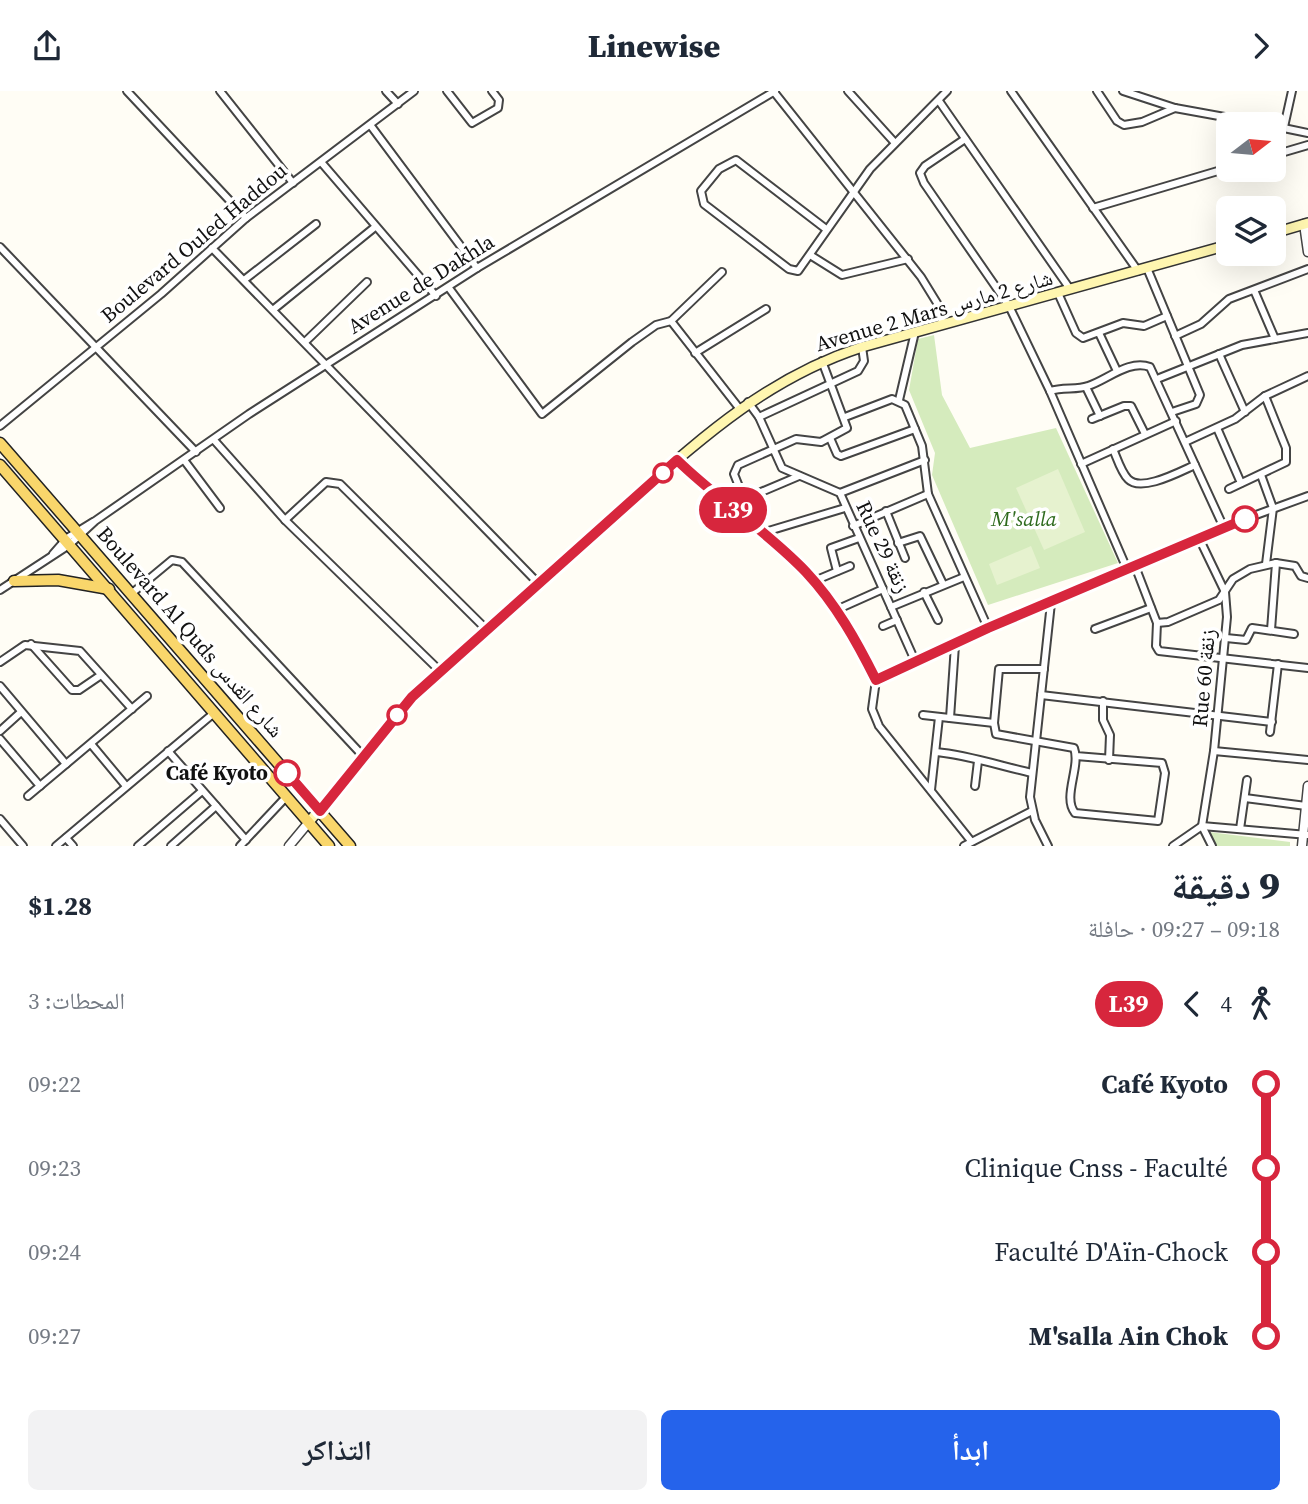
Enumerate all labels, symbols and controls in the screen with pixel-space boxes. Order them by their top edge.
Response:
text: Linewise [588,24,720,68]
icon: share [28,27,66,65]
icon: forward [1242,27,1280,65]
north arrow [1216,112,1286,182]
map controls [1216,112,1286,266]
street label: Boulevard Ouled Haddou [94,156,293,329]
button: layers [1216,196,1286,266]
street label: Avenue de Dakhla [342,227,500,340]
street label: Avenue 2 Mars شارع 2 مارس [812,263,1056,358]
unlabelled marker [653,463,673,483]
line badge: L39 [693,487,773,533]
text: L39 [713,493,753,526]
street label: Rue 29 زنقة [850,496,917,598]
park label: M'salla [990,504,1057,533]
unlabelled marker [1232,506,1258,532]
street label: Boulevard Al Quds شارع القدس [90,520,290,744]
street label: Rue 60 زنقة [1185,628,1222,728]
unlabelled marker [387,705,407,725]
place label: Café Kyoto [166,758,268,787]
marker: Café Kyoto [274,760,300,786]
text: 9 دقيقة [1171,860,1280,912]
text: $1.28 [28,888,92,924]
text: 09:18 – 09:27 · حافلة [1088,913,1280,945]
text: المحطات: 3 [28,985,125,1017]
icon: back [1173,985,1211,1023]
icon: walk [1242,985,1280,1023]
text: L39 [1109,987,1149,1020]
text: 4 [1221,988,1232,1020]
text: Café Kyoto [1101,1066,1228,1102]
text: 09:22 [28,1068,81,1100]
text: Clinique Cnss - Faculté [964,1150,1228,1186]
text: 09:23 [28,1152,81,1184]
text: Faculté D'Aïn-Chock [994,1234,1228,1270]
text: 09:24 [28,1236,81,1268]
text: M'salla Ain Chok [1029,1318,1228,1354]
text: 09:27 [28,1320,81,1352]
button: التذاكر [28,1410,647,1490]
button: ابدأ [661,1410,1280,1490]

